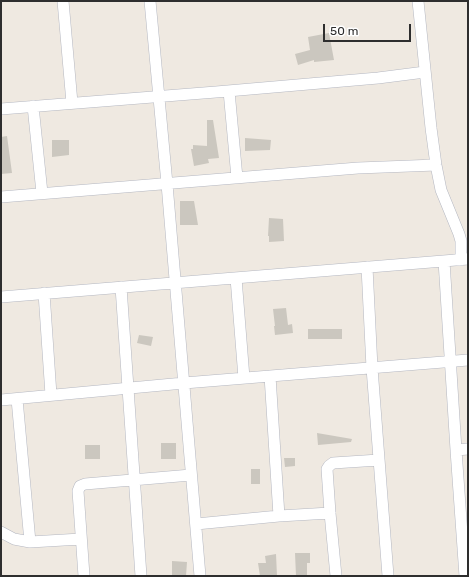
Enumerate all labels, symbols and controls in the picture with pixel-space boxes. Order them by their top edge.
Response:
scale bar [325,16,413,42]
text: 50 m [330,24,358,38]

